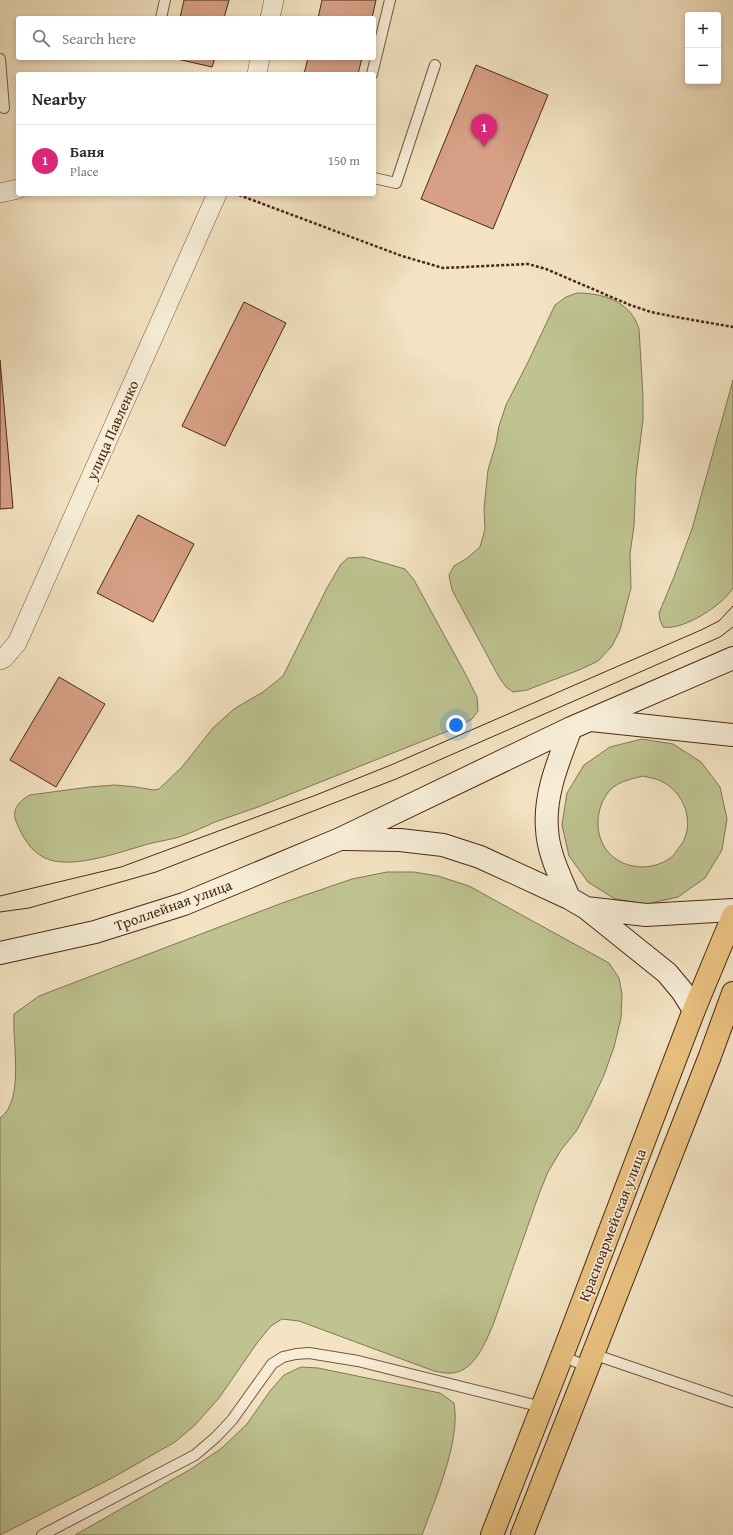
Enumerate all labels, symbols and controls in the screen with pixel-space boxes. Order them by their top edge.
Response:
map controls [685,12,721,84]
button: + [685,12,721,48]
search box [16,16,376,60]
icon: search [30,27,52,49]
text: Search here [62,28,136,49]
button: − [685,48,721,84]
text: Nearby [32,86,86,111]
pin: 1 [471,114,497,147]
text: Баня [70,141,104,162]
text: 1 [42,151,48,170]
text: 150 m [328,151,360,170]
text: Place [70,162,99,181]
street label: улица Павленко [80,376,144,484]
your location [446,715,466,735]
street label: Троллейная улица [111,874,236,936]
street label: Красноармейская улица [573,1145,651,1305]

